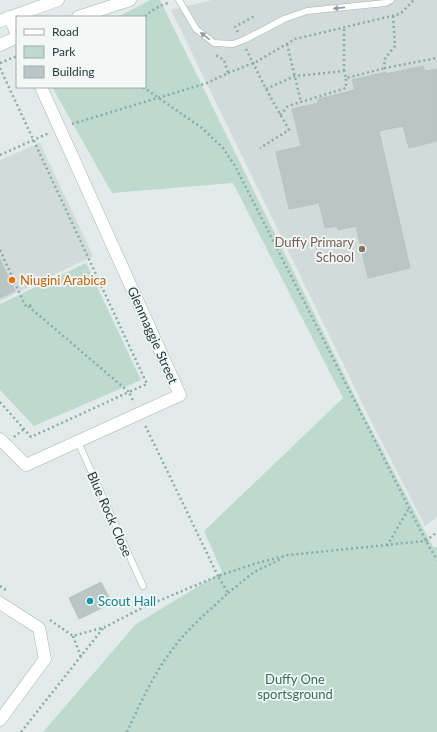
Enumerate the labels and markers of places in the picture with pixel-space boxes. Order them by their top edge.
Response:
place label: Duffy Primary School [274,234,354,265]
marker: Duffy Primary School [357,244,367,254]
place label: Niugini Arabica [20,272,106,288]
marker: Niugini Arabica [7,275,17,285]
place label: Scout Hall [98,593,156,609]
marker: Scout Hall [85,596,95,606]

